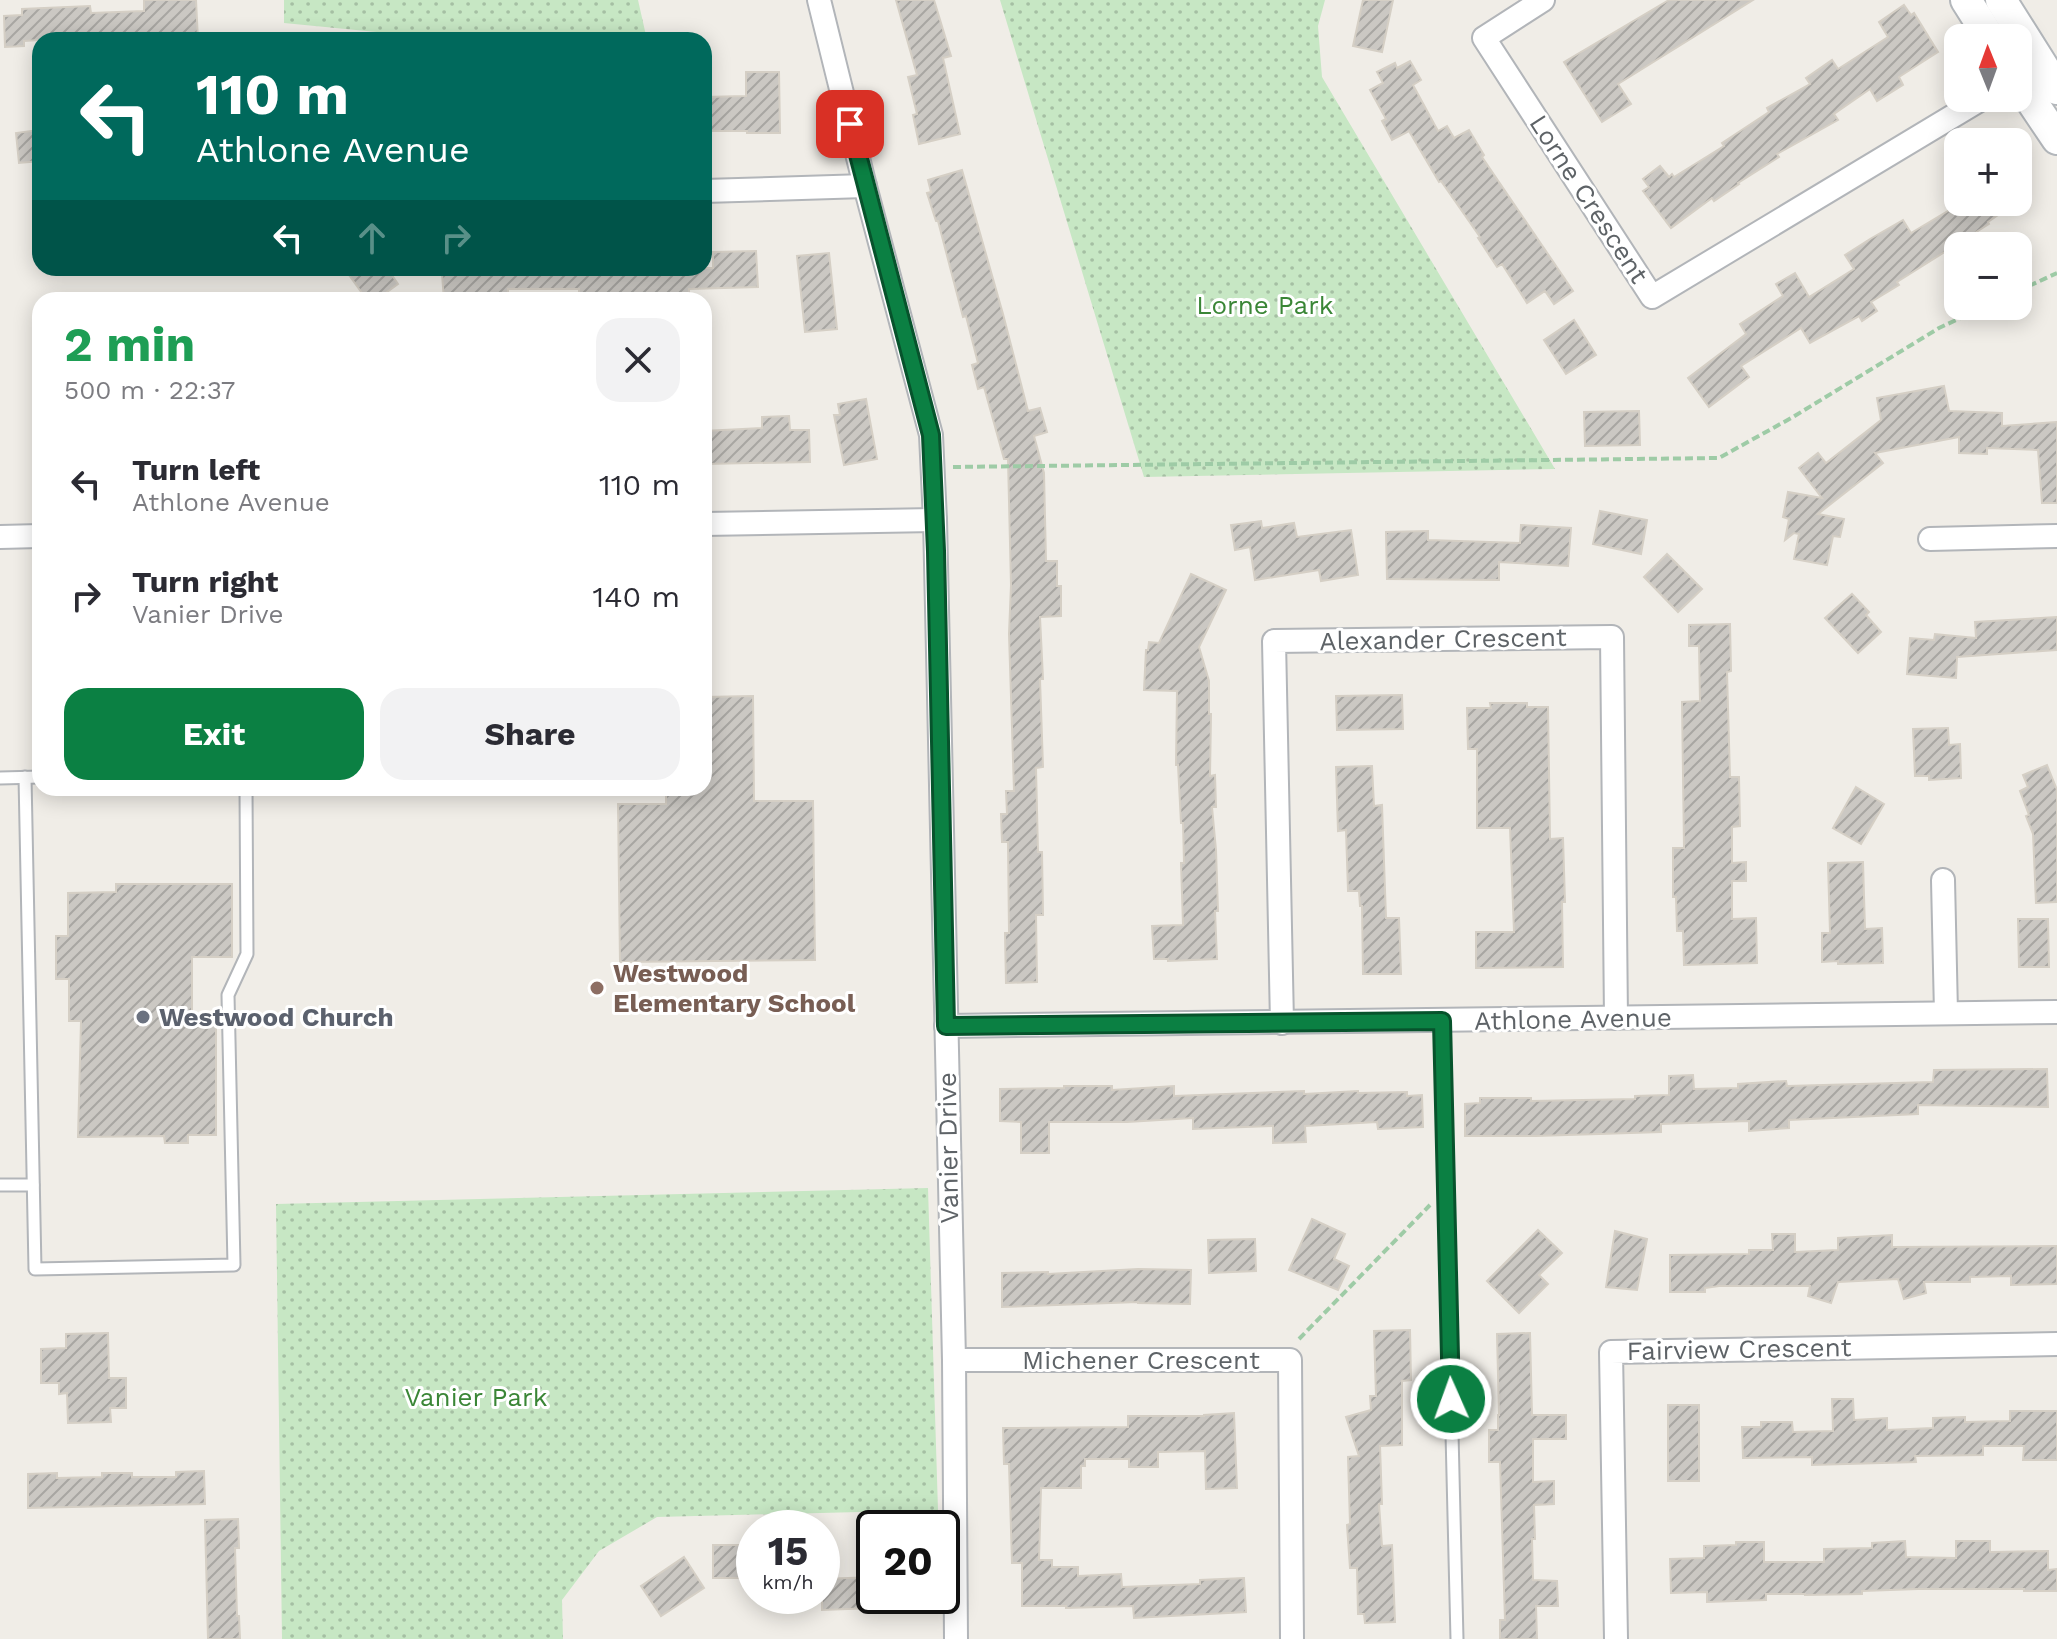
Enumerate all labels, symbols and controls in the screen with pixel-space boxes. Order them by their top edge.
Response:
north arrow [1944,24,2032,112]
map controls [1944,24,2032,320]
text: 110 m [196,62,349,128]
icon: left [64,64,168,168]
pin [816,90,884,158]
icon: arrive [828,102,872,146]
street label: Lorne Crescent [1523,109,1655,289]
button: + [1944,128,2032,216]
text: Athlone Avenue [196,129,470,171]
icon: left [266,216,310,260]
icon: ahead [350,216,394,260]
icon: right [434,216,478,260]
button: − [1944,232,2032,320]
park label: Lorne Park [1196,290,1334,320]
text: 2 min [64,316,195,373]
button: close [596,318,680,402]
text: 500 m · 22:37 [64,375,235,405]
text: Turn left [132,452,260,487]
icon: left [64,462,108,506]
text: 110 m [599,467,680,502]
text: Athlone Avenue [132,487,330,517]
text: Turn right [132,564,278,599]
icon: right [64,574,108,618]
text: 140 m [592,579,680,614]
text: Vanier Drive [132,599,284,629]
street label: Alexander Crescent [1319,622,1567,656]
button: Exit [64,688,364,780]
button: Share [380,688,680,780]
place label: Westwood Elementary School [613,958,856,1018]
marker: Westwood Elementary School [588,979,606,997]
place label: Westwood Church [159,1002,394,1032]
street label: Athlone Avenue [1474,1002,1672,1036]
marker: Westwood Church [134,1008,152,1026]
street label: Vanier Drive [932,1072,964,1224]
street label: Fairview Crescent [1626,1332,1852,1366]
street label: Michener Crescent [1022,1345,1260,1375]
position arrow [1409,1357,1493,1441]
park label: Vanier Park [405,1382,548,1412]
speed limit sign: 20 [856,1510,960,1614]
text: 15 [768,1528,808,1575]
text: km/h [762,1570,814,1594]

